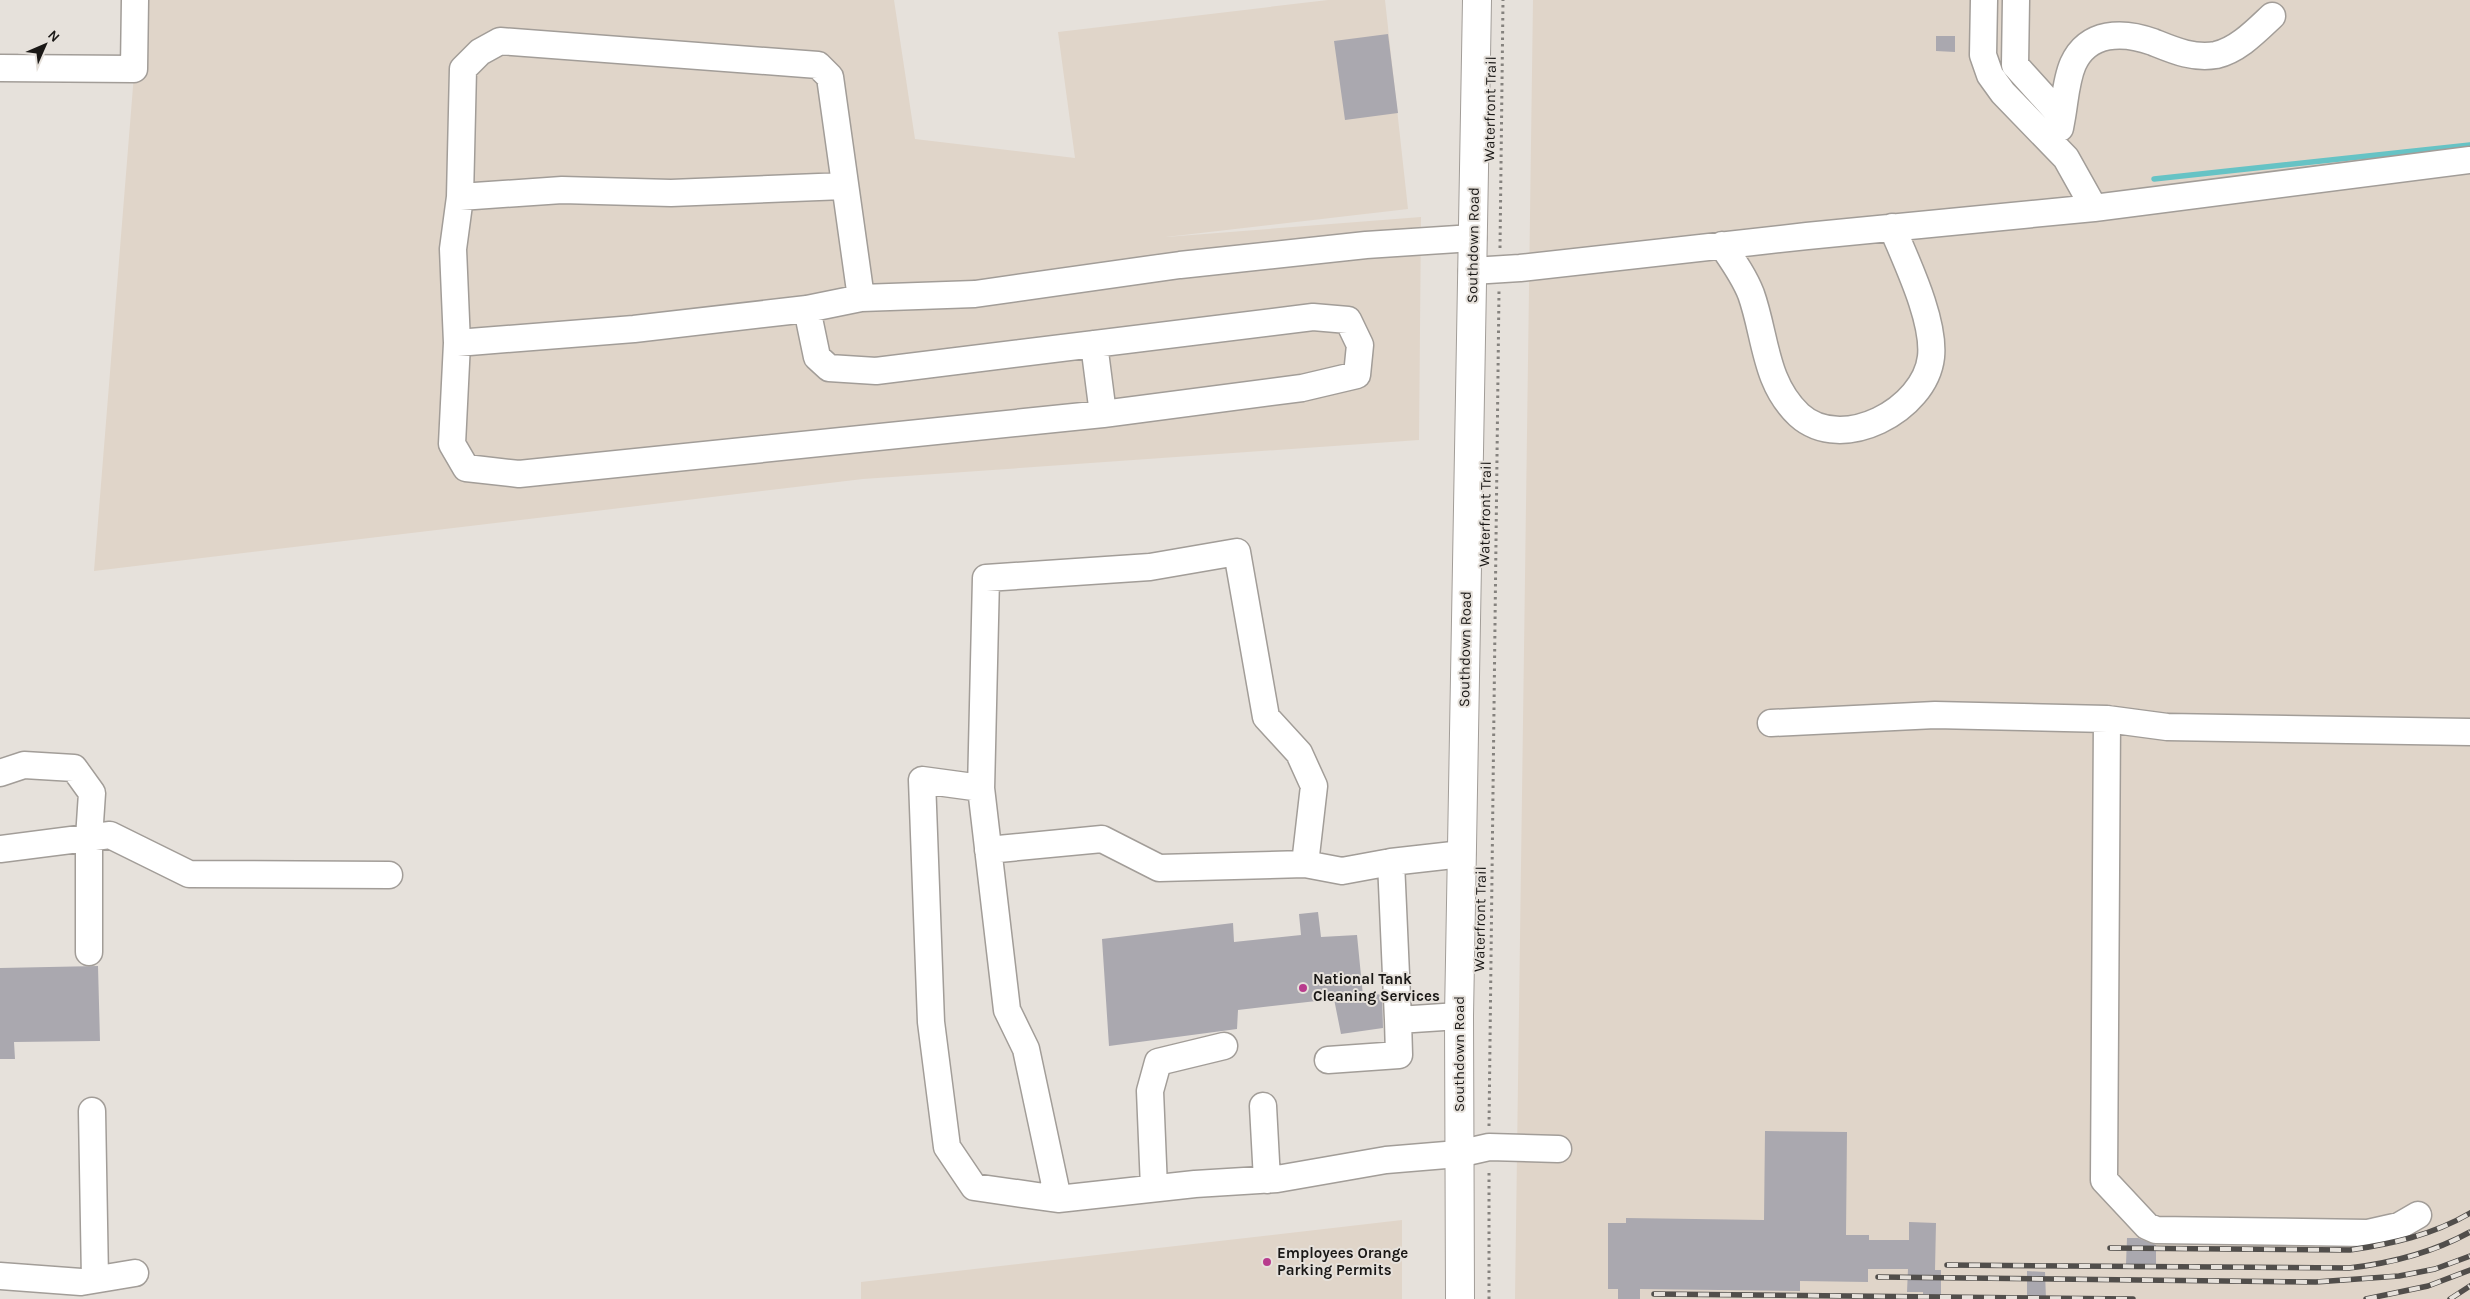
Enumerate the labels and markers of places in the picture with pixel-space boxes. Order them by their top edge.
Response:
place label: National Tank Cleaning Services [1313,970,1440,1005]
marker: National Tank Cleaning Services [1297,982,1309,994]
place label: Employees Orange Parking Permits [1277,1244,1408,1279]
marker: Employees Orange Parking Permits [1261,1256,1273,1268]

